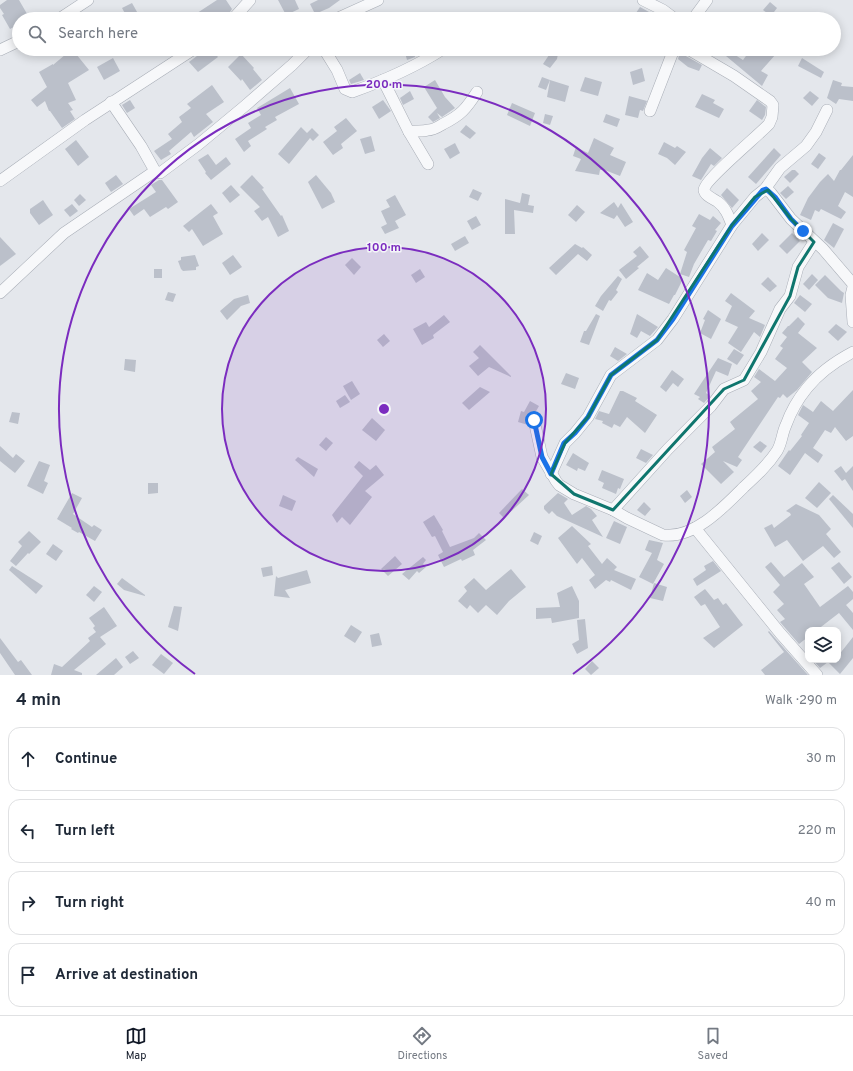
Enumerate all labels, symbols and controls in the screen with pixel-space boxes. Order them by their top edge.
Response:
search box [12,12,841,56]
icon: search [26,23,48,45]
text: Search here [58,25,138,44]
text: 200 m [366,77,402,93]
route end [794,222,812,240]
text: 100 m [367,240,401,256]
centre of rings [377,402,391,416]
route start [525,411,543,429]
map controls [805,627,841,663]
button: layers [805,627,841,663]
text: 4 min [16,690,61,712]
text: Walk · 290 m [765,693,837,709]
icon: ahead [17,748,39,770]
text: Continue [55,750,117,769]
text: 30 m [806,751,836,767]
icon: left [17,820,39,842]
text: Turn left [55,822,115,841]
text: 220 m [798,823,836,839]
icon: right [17,892,39,914]
text: Turn right [55,894,124,913]
text: 40 m [806,895,836,911]
icon: arrive [17,964,39,986]
text: Arrive at destination [55,966,198,985]
tab: Map [125,1025,147,1063]
tab: Directions [397,1025,447,1063]
tab: Saved [698,1025,728,1063]

